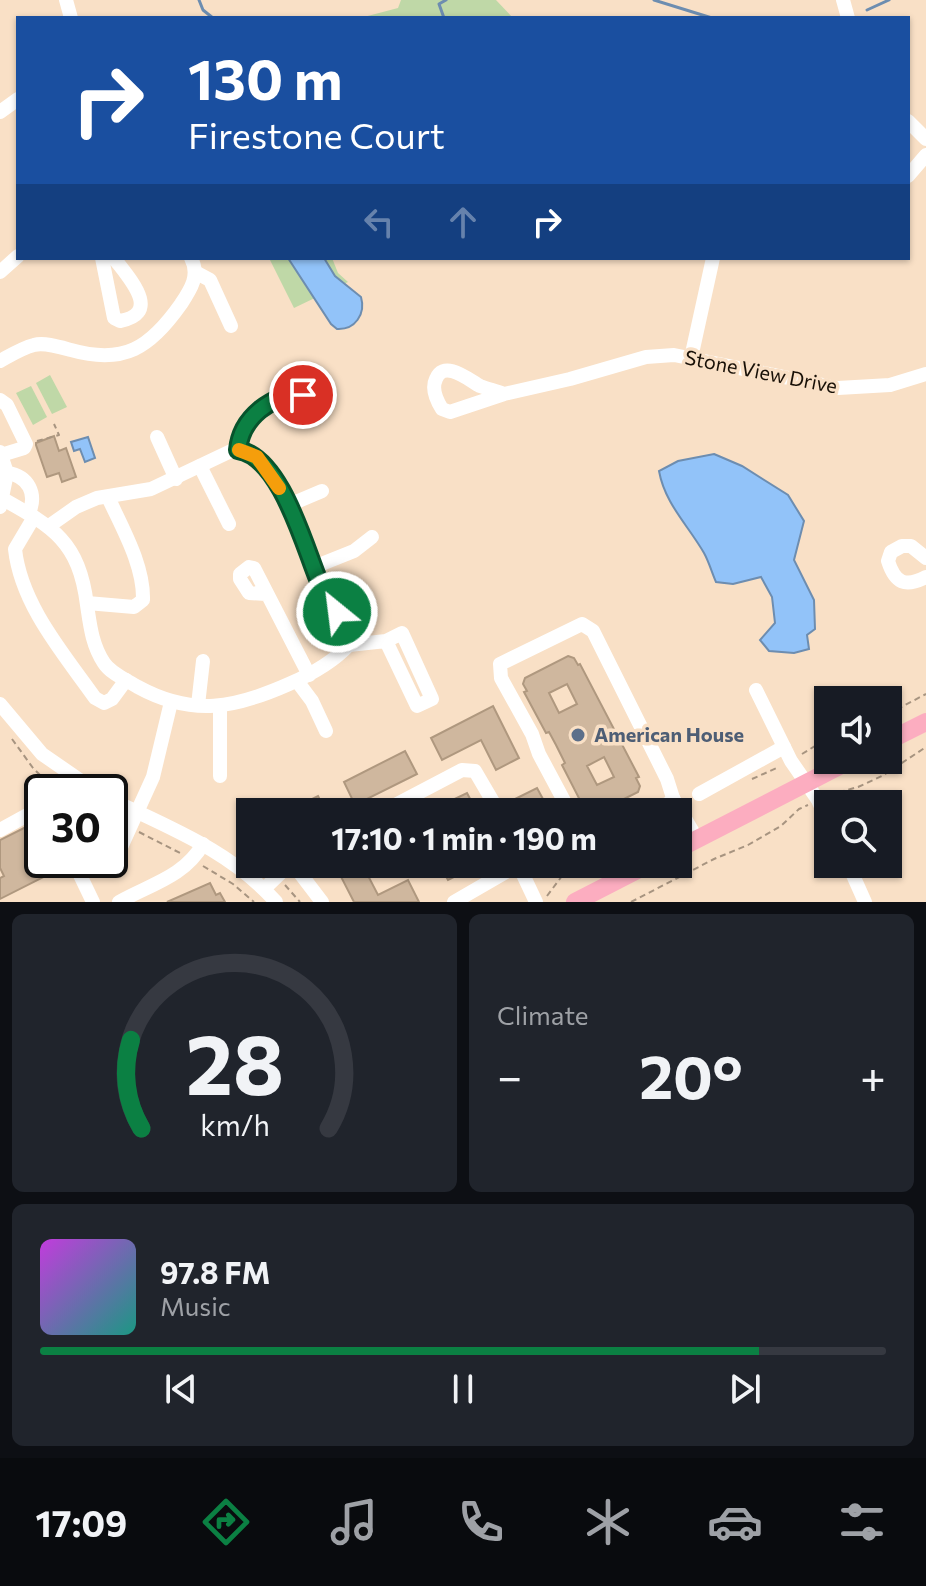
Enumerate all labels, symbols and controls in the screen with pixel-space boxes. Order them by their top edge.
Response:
text: 130 m [188,43,343,112]
icon: right [56,48,160,152]
text: Firestone Court [188,112,445,156]
icon: left [357,200,401,244]
icon: ahead [441,200,485,244]
icon: right [525,200,569,244]
street label: Stone View Drive [683,344,839,398]
pin [269,361,337,429]
icon: arrive [281,373,325,417]
position arrow [295,570,379,654]
map controls [814,686,902,878]
button: sound [814,686,902,774]
place label: American House [594,722,744,746]
marker: American House [569,726,587,744]
speed limit sign: 30 [24,774,128,878]
button: search [814,790,902,878]
text: 17:10 · 1 min · 190 m [331,819,597,856]
text: Climate [497,999,589,1030]
text: 28 [185,1010,284,1112]
text: 20° [639,1038,743,1111]
text: − [497,1048,522,1102]
text: + [860,1048,886,1102]
text: km/h [200,1107,269,1142]
text: 97.8 FM [160,1253,270,1290]
text: Music [160,1290,231,1321]
icon: previous [159,1367,203,1411]
icon: pause [441,1367,485,1411]
icon: next [723,1367,767,1411]
icon: directions [198,1494,254,1550]
icon: music [326,1494,382,1550]
icon: phone [453,1494,509,1550]
icon: climate [580,1494,636,1550]
icon: car [707,1494,763,1550]
icon: filters [834,1494,890,1550]
text: 17:09 [36,1500,127,1544]

